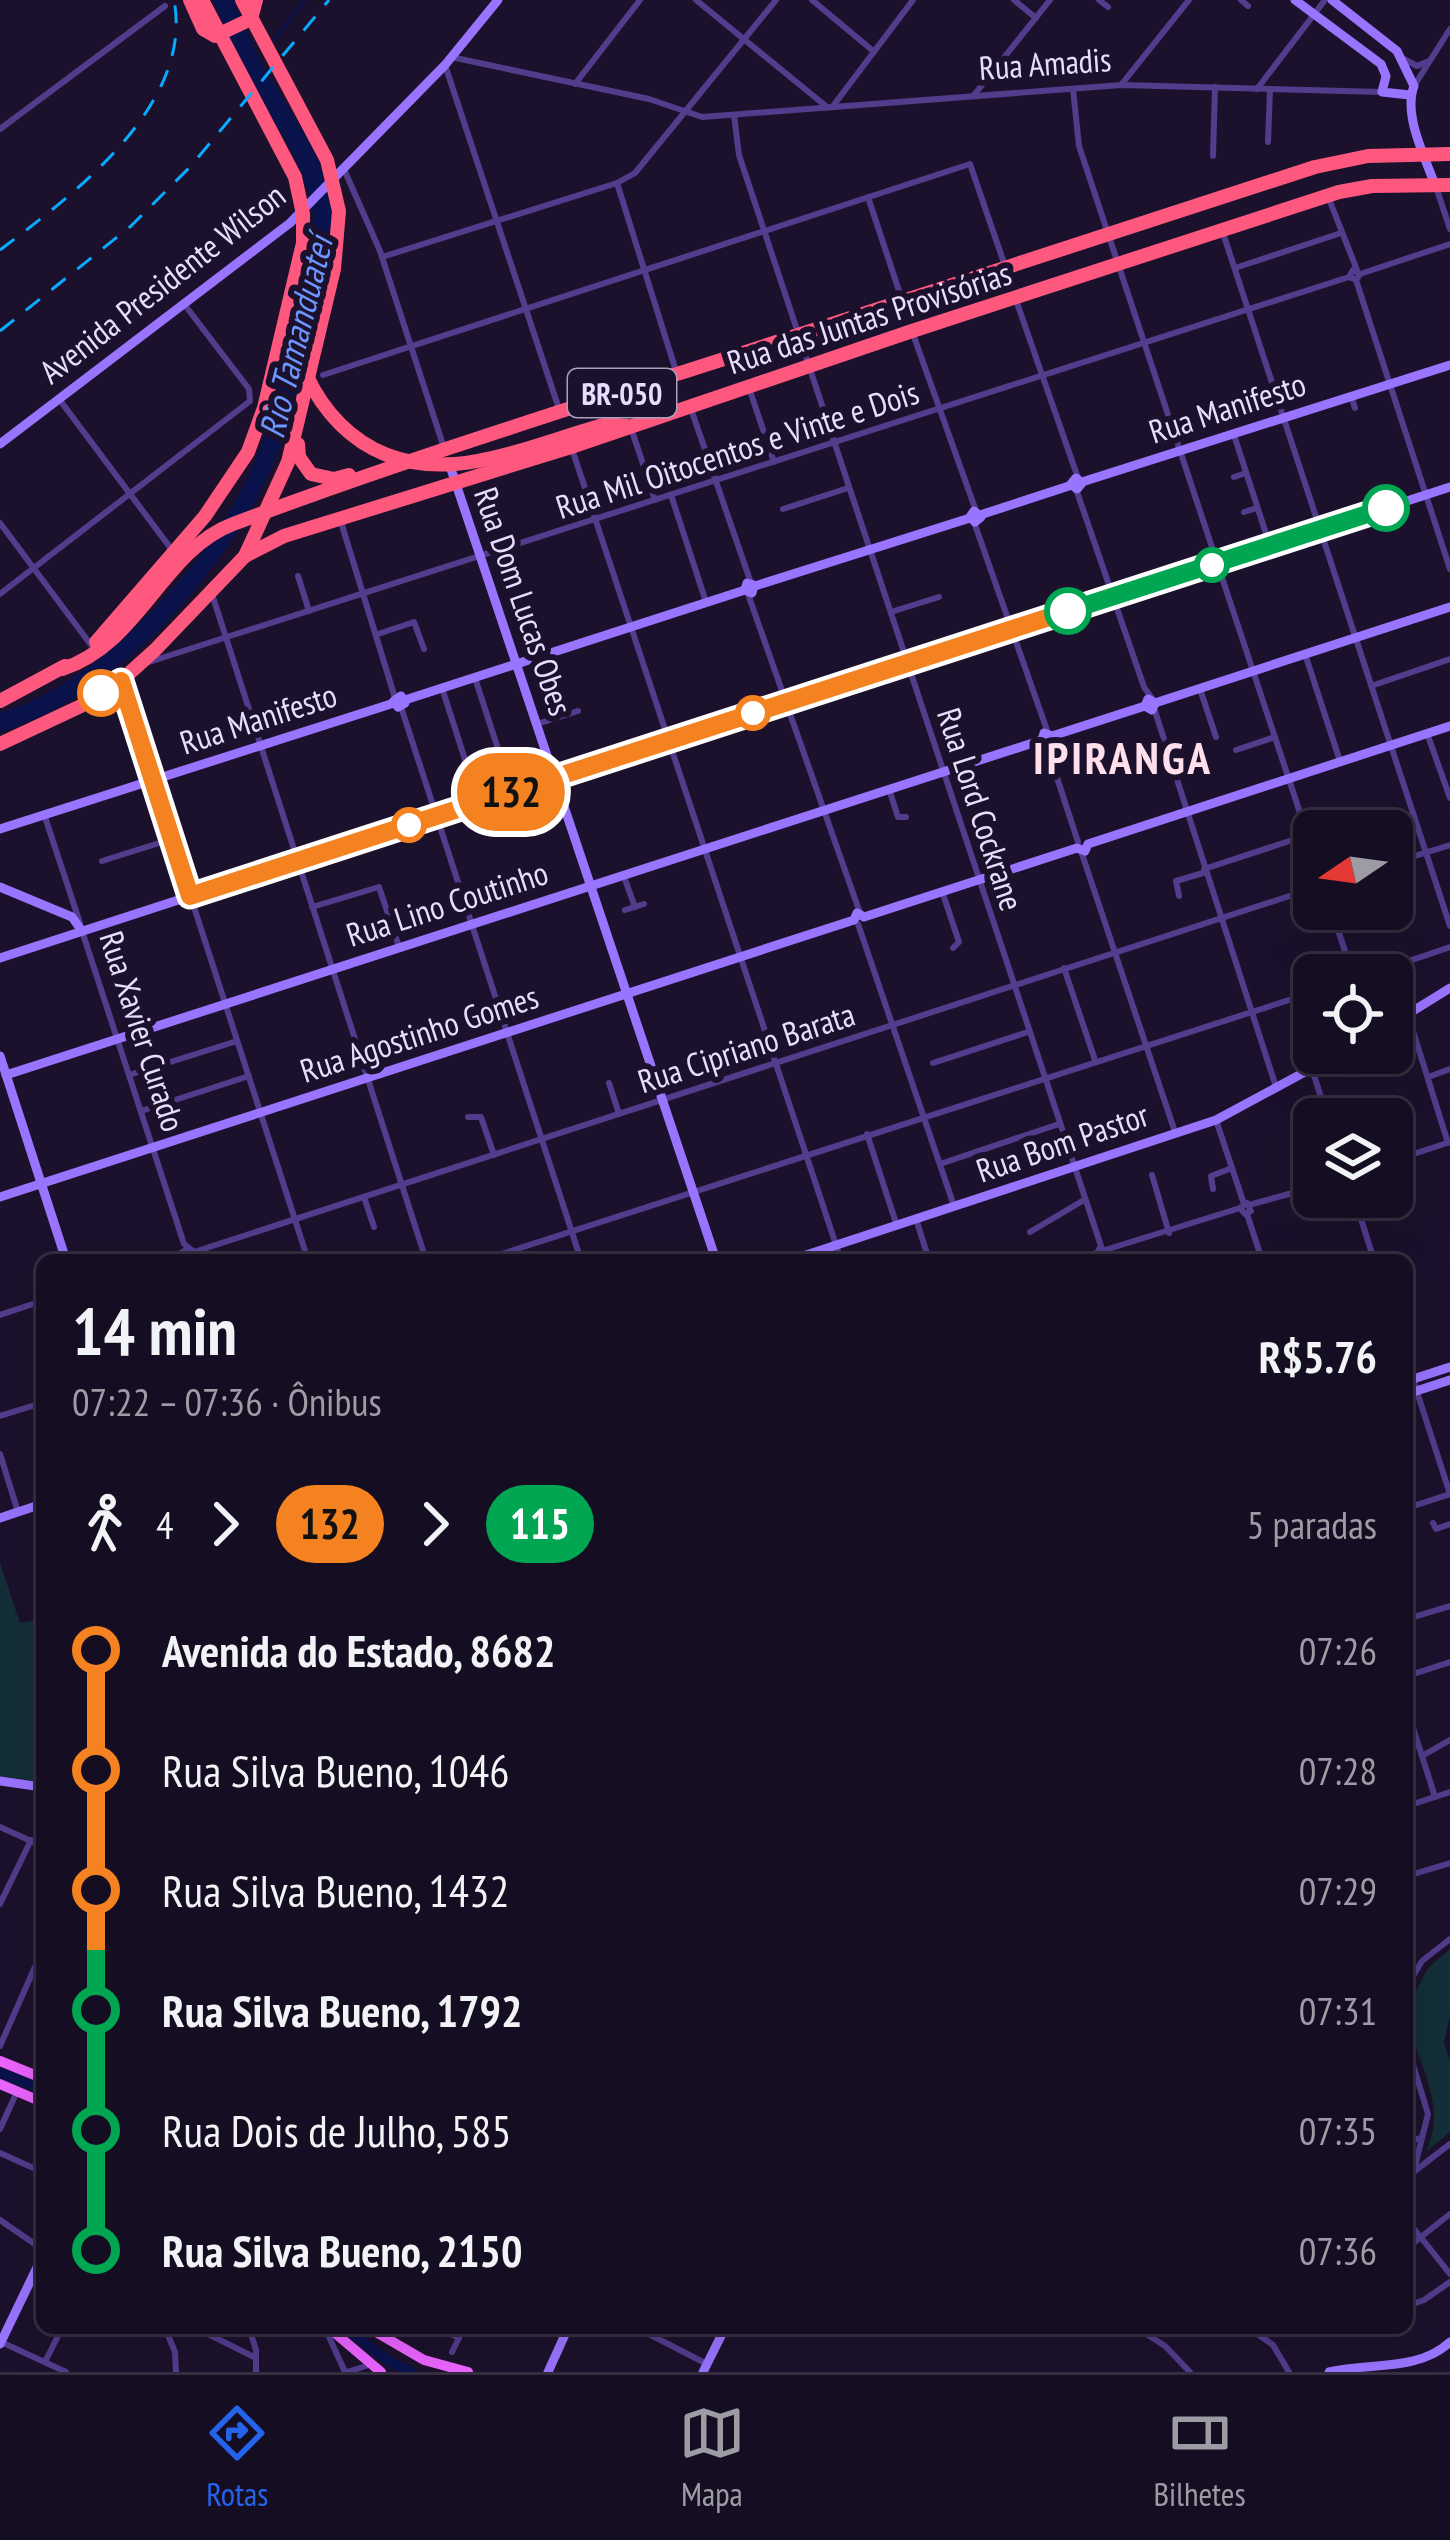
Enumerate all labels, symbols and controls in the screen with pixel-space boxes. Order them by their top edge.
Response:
street label: Rua Amadis [977,37,1113,89]
street label: Avenida Presidente Wilson [30,174,294,392]
water label: Rio Tamanduateí [247,225,344,443]
street label: Rua das Juntas Provisórias [722,251,1016,383]
street label: Rua Manifesto [1143,361,1311,453]
road number: BR-050 [568,369,676,417]
street label: Rua Mil Oitocentos e Vinte e Dois [550,370,924,528]
street label: Rua Dom Lucas Obes [465,481,583,721]
unlabelled marker [1364,486,1408,530]
unlabelled marker [1196,549,1228,581]
unlabelled marker [1046,589,1090,633]
unlabelled marker [79,671,123,715]
street label: Rua Manifesto [174,672,342,764]
unlabelled marker [737,697,769,729]
street label: Rua Lord Cockrane [928,702,1034,916]
district label: IPIRANGA [1033,728,1213,786]
line badge: 132 [442,753,580,831]
text: 132 [481,764,541,819]
unlabelled marker [393,809,425,841]
north arrow [1293,810,1413,930]
map controls [1293,810,1413,1218]
street label: Rua Lino Coutinho [341,850,553,956]
street label: Rua Xavier Curado [90,925,196,1137]
button: locate [1293,954,1413,1074]
street label: Rua Agostinho Gomes [295,974,543,1092]
street label: Rua Cipriano Barata [632,992,860,1102]
street label: Rua Bom Pastor [970,1093,1154,1191]
button: layers [1293,1098,1413,1218]
text: 14 min [72,1288,237,1373]
text: R$5.76 [1259,1327,1377,1385]
text: 07:22 – 07:36 · Ônibus [72,1376,382,1427]
icon: walk [72,1491,138,1557]
icon: forward [192,1491,258,1557]
icon: forward [402,1491,468,1557]
text: 132 [300,1496,360,1551]
text: 115 [510,1496,570,1551]
text: 4 [156,1499,174,1550]
text: 5 paradas [1247,1499,1377,1550]
text: Avenida do Estado, 8682 [162,1621,555,1679]
text: 07:26 [1299,1625,1377,1676]
text: Rua Silva Bueno, 1046 [162,1741,510,1799]
text: 07:28 [1299,1745,1377,1796]
text: Rua Silva Bueno, 1432 [162,1861,510,1919]
text: 07:29 [1299,1865,1377,1916]
text: Rua Silva Bueno, 1792 [162,1981,523,2039]
text: 07:31 [1299,1985,1377,2036]
text: Rua Dois de Julho, 585 [162,2101,512,2159]
text: 07:35 [1299,2105,1377,2156]
text: Rua Silva Bueno, 2150 [162,2221,523,2279]
text: 07:36 [1299,2225,1377,2276]
tab: Rotas [204,2400,270,2515]
tab: Mapa [679,2400,745,2515]
tab: Bilhetes [1154,2400,1246,2515]

